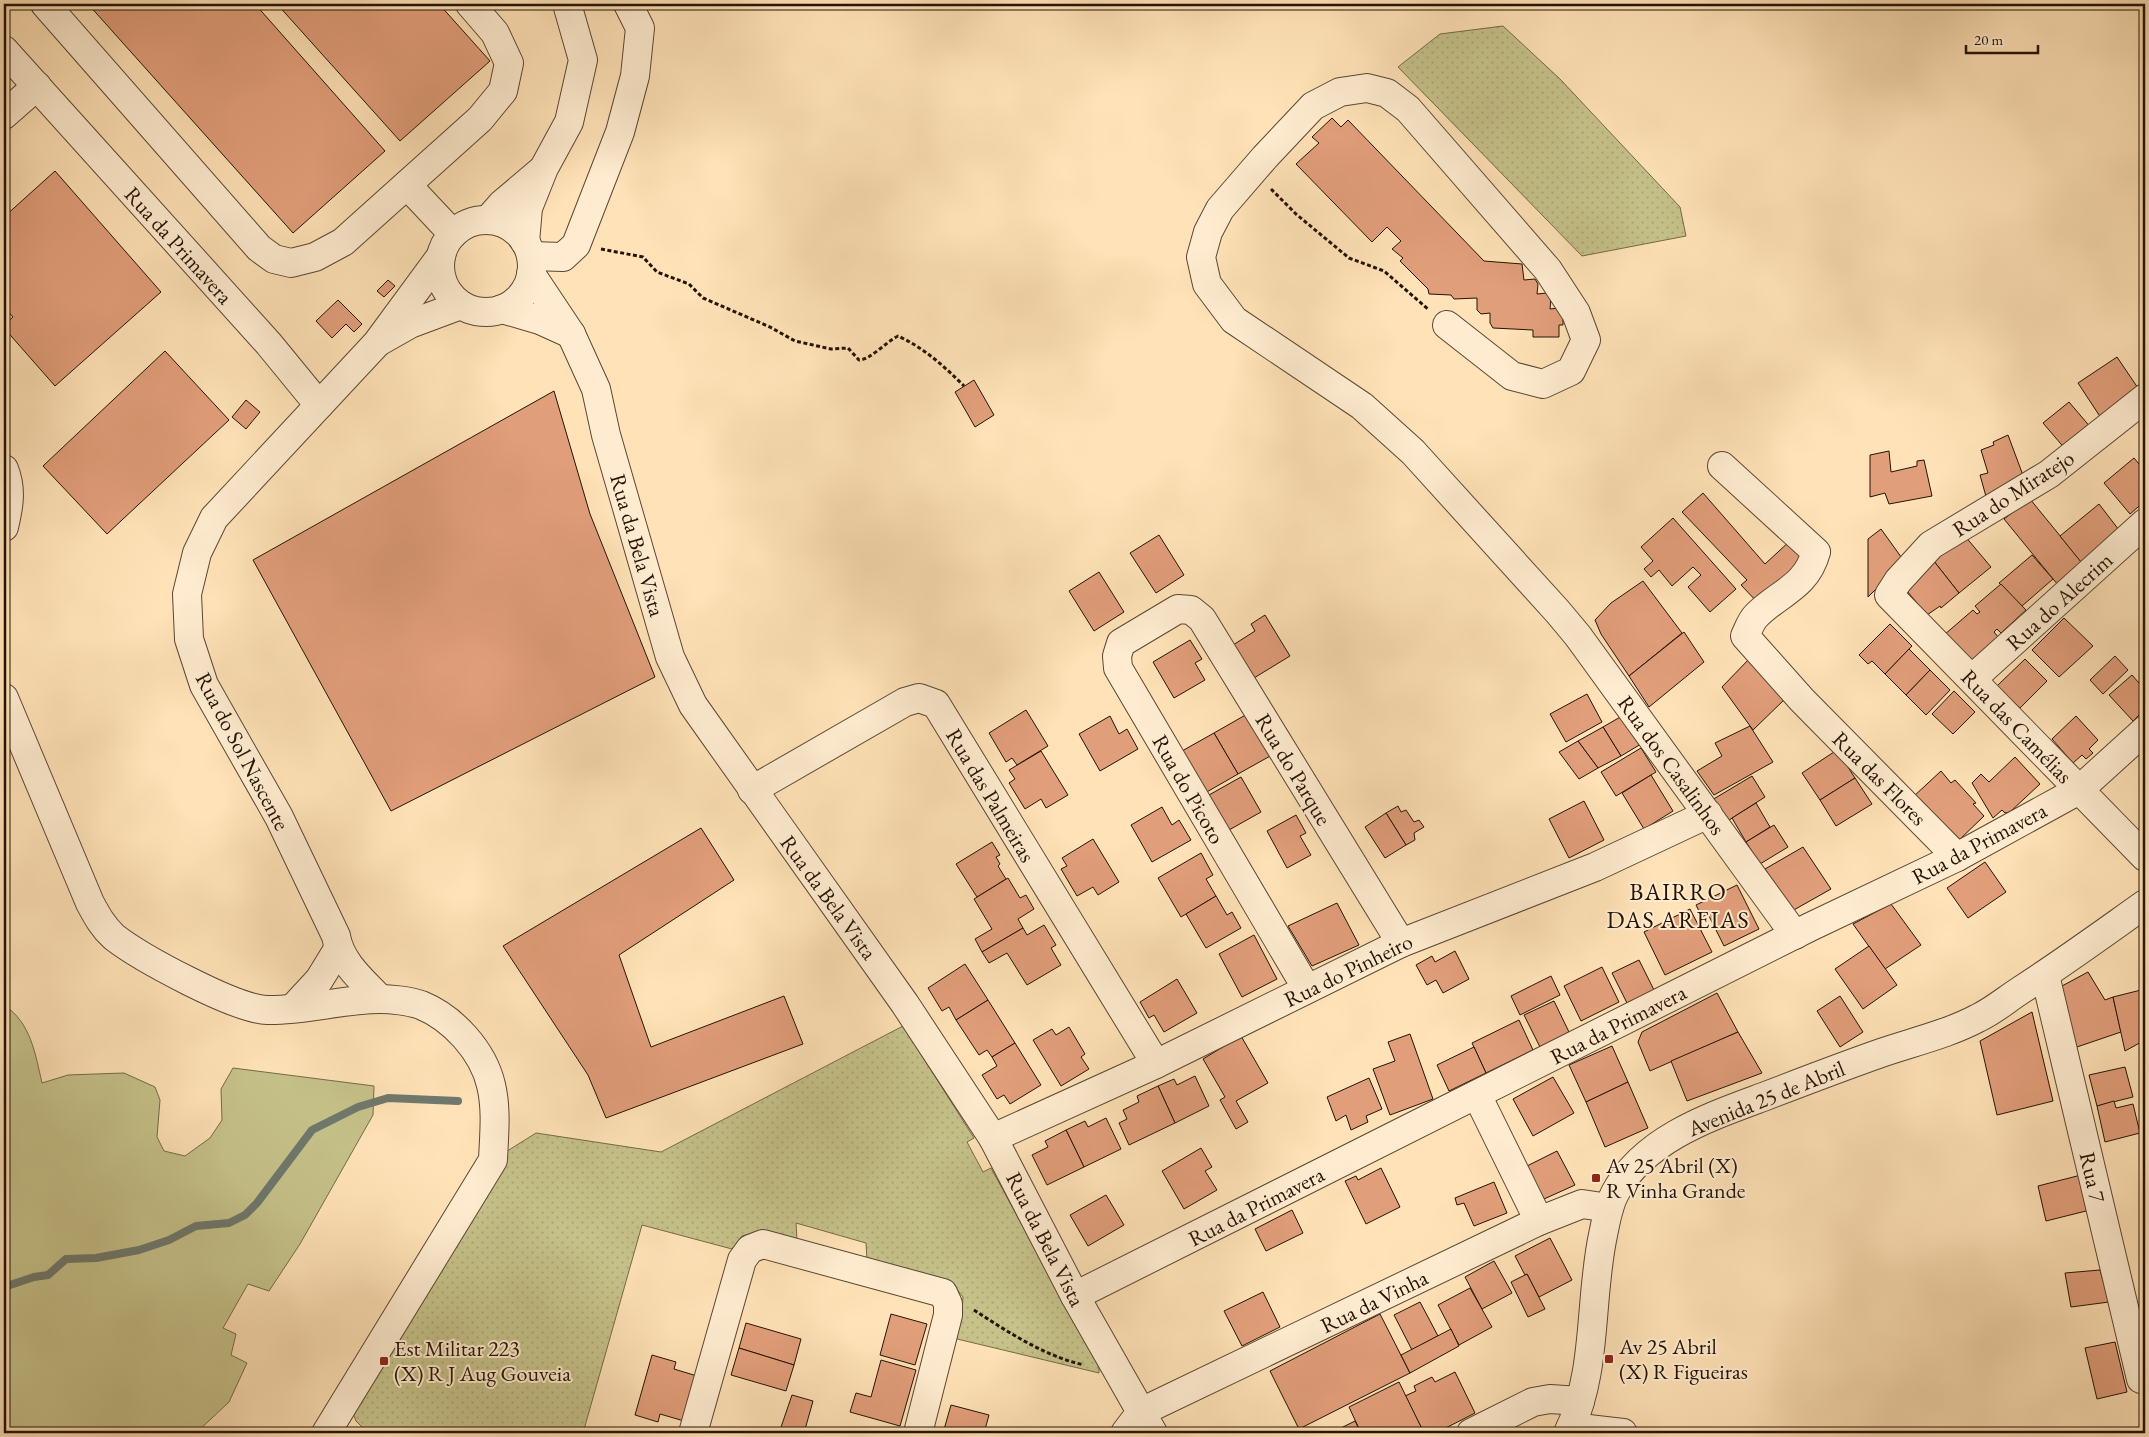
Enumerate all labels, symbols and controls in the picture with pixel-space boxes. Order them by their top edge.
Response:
scale bar [1966,22,2039,54]
text: 20 m [1974,30,2003,49]
street label: Rua da Primavera [118,180,239,311]
street label: Rua do Miratejo [1947,443,2080,544]
street label: Rua da Bela Vista [603,470,672,620]
street label: Rua do Alecrim [2000,546,2119,657]
street label: Rua das Camélias [1955,663,2079,790]
street label: Rua do Sol Nascente [189,667,297,836]
street label: Rua dos Casalinhos [1611,690,1732,841]
street label: Rua do Parque [1249,708,1339,831]
street label: Rua das Palmeiras [939,723,1042,868]
street label: Rua das Flores [1826,725,1933,832]
street label: Rua do Picoto [1146,729,1232,849]
street label: Rua da Primavera [1907,796,2052,891]
street label: Rua da Bela Vista [774,829,884,966]
district label: BAIRRO DAS AREIAS [1606,876,1750,935]
street label: Rua do Pinheiro [1279,927,1417,1014]
street label: Rua da Primavera [1545,978,1691,1071]
street label: Avenida 25 de Abril [1682,1054,1849,1144]
street label: Rua 7 [2073,1149,2112,1206]
place label: Av 25 Abril (X) R Vinha Grande [1605,1151,1746,1205]
street label: Rua da Primavera [1183,1160,1329,1253]
street label: Rua da Bela Vista [999,1167,1092,1312]
marker: Av 25 Abril (X) R Vinha Grande [1590,1172,1602,1184]
street label: Rua da Vinha [1316,1263,1433,1340]
place label: Av 25 Abril (X) R Figueiras [1618,1332,1748,1386]
place label: Est Militar 223 (X) R J Aug Gouveia [394,1334,571,1388]
marker: Av 25 Abril (X) R Figueiras [1603,1353,1615,1365]
marker: Est Militar 223 (X) R J Aug Gouveia [378,1355,390,1367]

